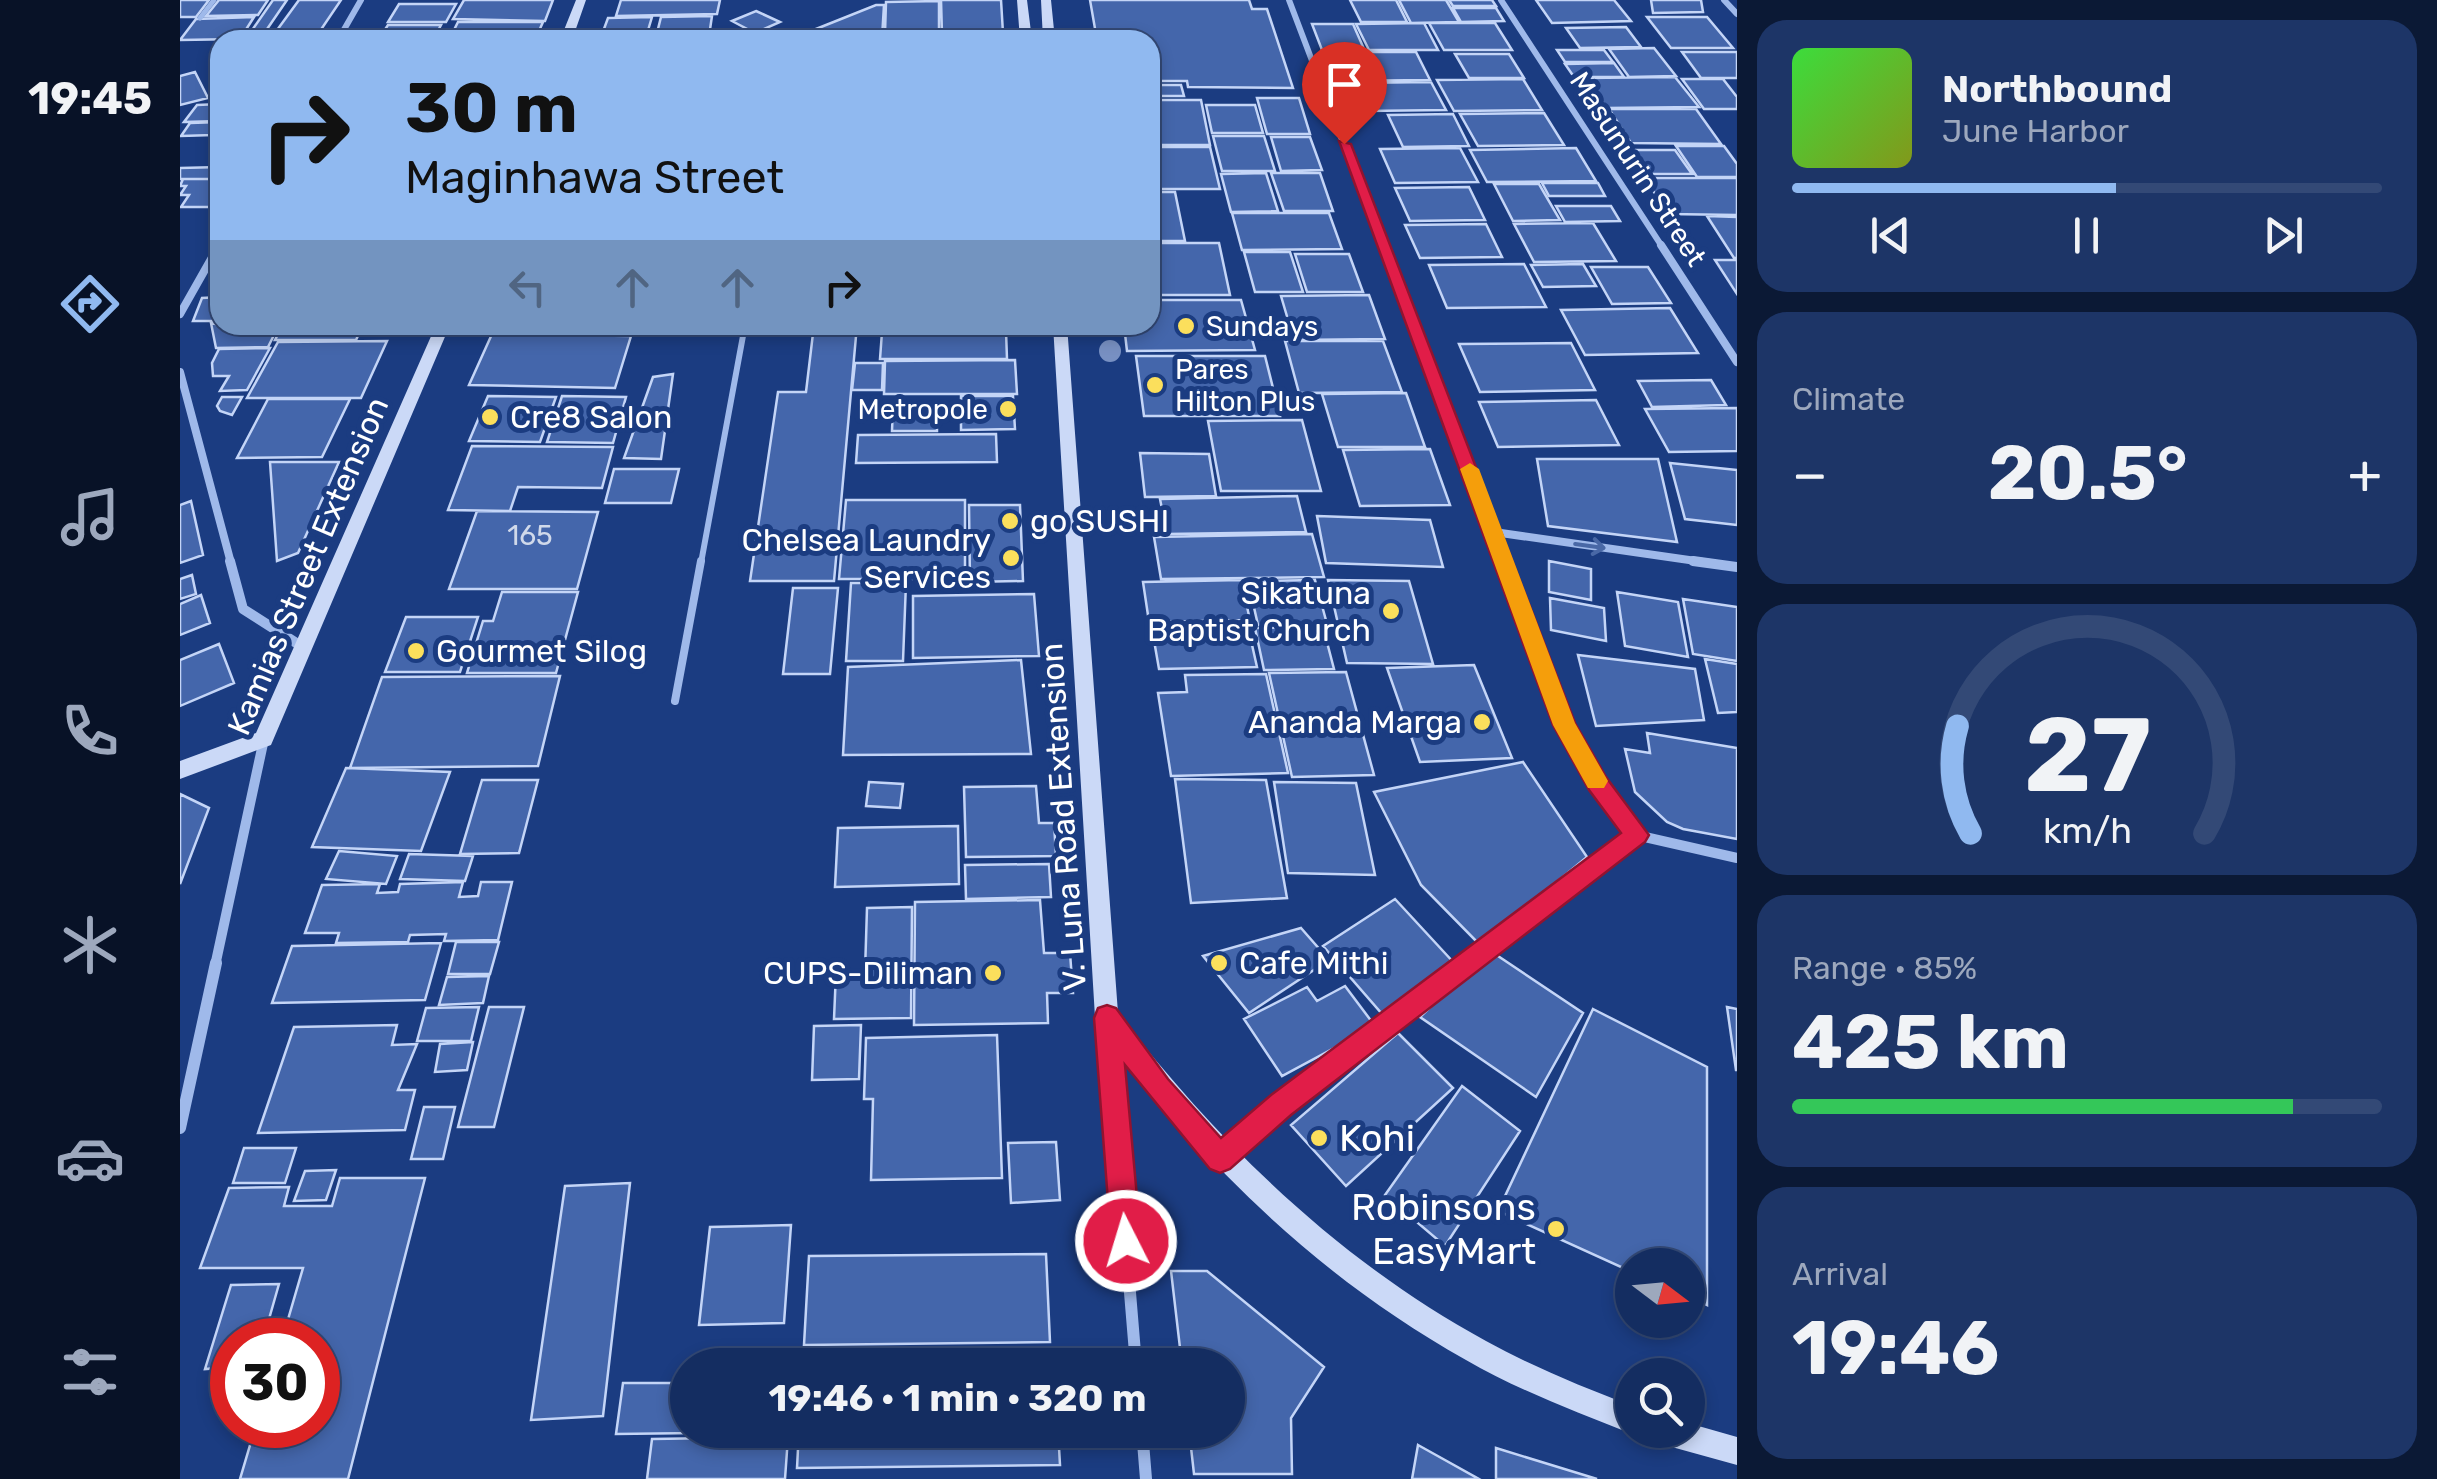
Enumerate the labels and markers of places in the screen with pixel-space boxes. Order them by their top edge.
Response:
pin [1302,42,1387,145]
place label: Sundays [1206,310,1318,343]
marker: Sundays [1175,315,1197,337]
place label: Pares Hilton Plus [1175,353,1315,418]
marker: Pares Hilton Plus [1144,374,1166,396]
place label: Metropole [858,393,988,426]
place label: Cre8 Salon [510,398,672,436]
marker: Metropole [997,398,1019,420]
marker: Cre8 Salon [479,406,501,428]
place label: go SUSHI [1030,502,1169,540]
marker: go SUSHI [999,510,1021,532]
place label: Chelsea Laundry Services [742,521,991,596]
marker: Chelsea Laundry Services [1000,547,1022,569]
place label: Sikatuna Baptist Church [1147,574,1371,649]
marker: Sikatuna Baptist Church [1380,600,1402,622]
place label: Gourmet Silog [436,632,647,670]
marker: Gourmet Silog [405,640,427,662]
place label: Ananda Marga [1248,703,1462,741]
marker: Ananda Marga [1471,711,1493,733]
place label: Cafe Mithi [1239,944,1389,982]
marker: Cafe Mithi [1208,952,1230,974]
place label: CUPS-Diliman [763,954,973,992]
marker: CUPS-Diliman [982,962,1004,984]
place label: Kohi [1339,1115,1415,1161]
marker: Kohi [1308,1127,1330,1149]
place label: Robinsons EasyMart [1351,1184,1536,1274]
marker: Robinsons EasyMart [1545,1218,1567,1240]

